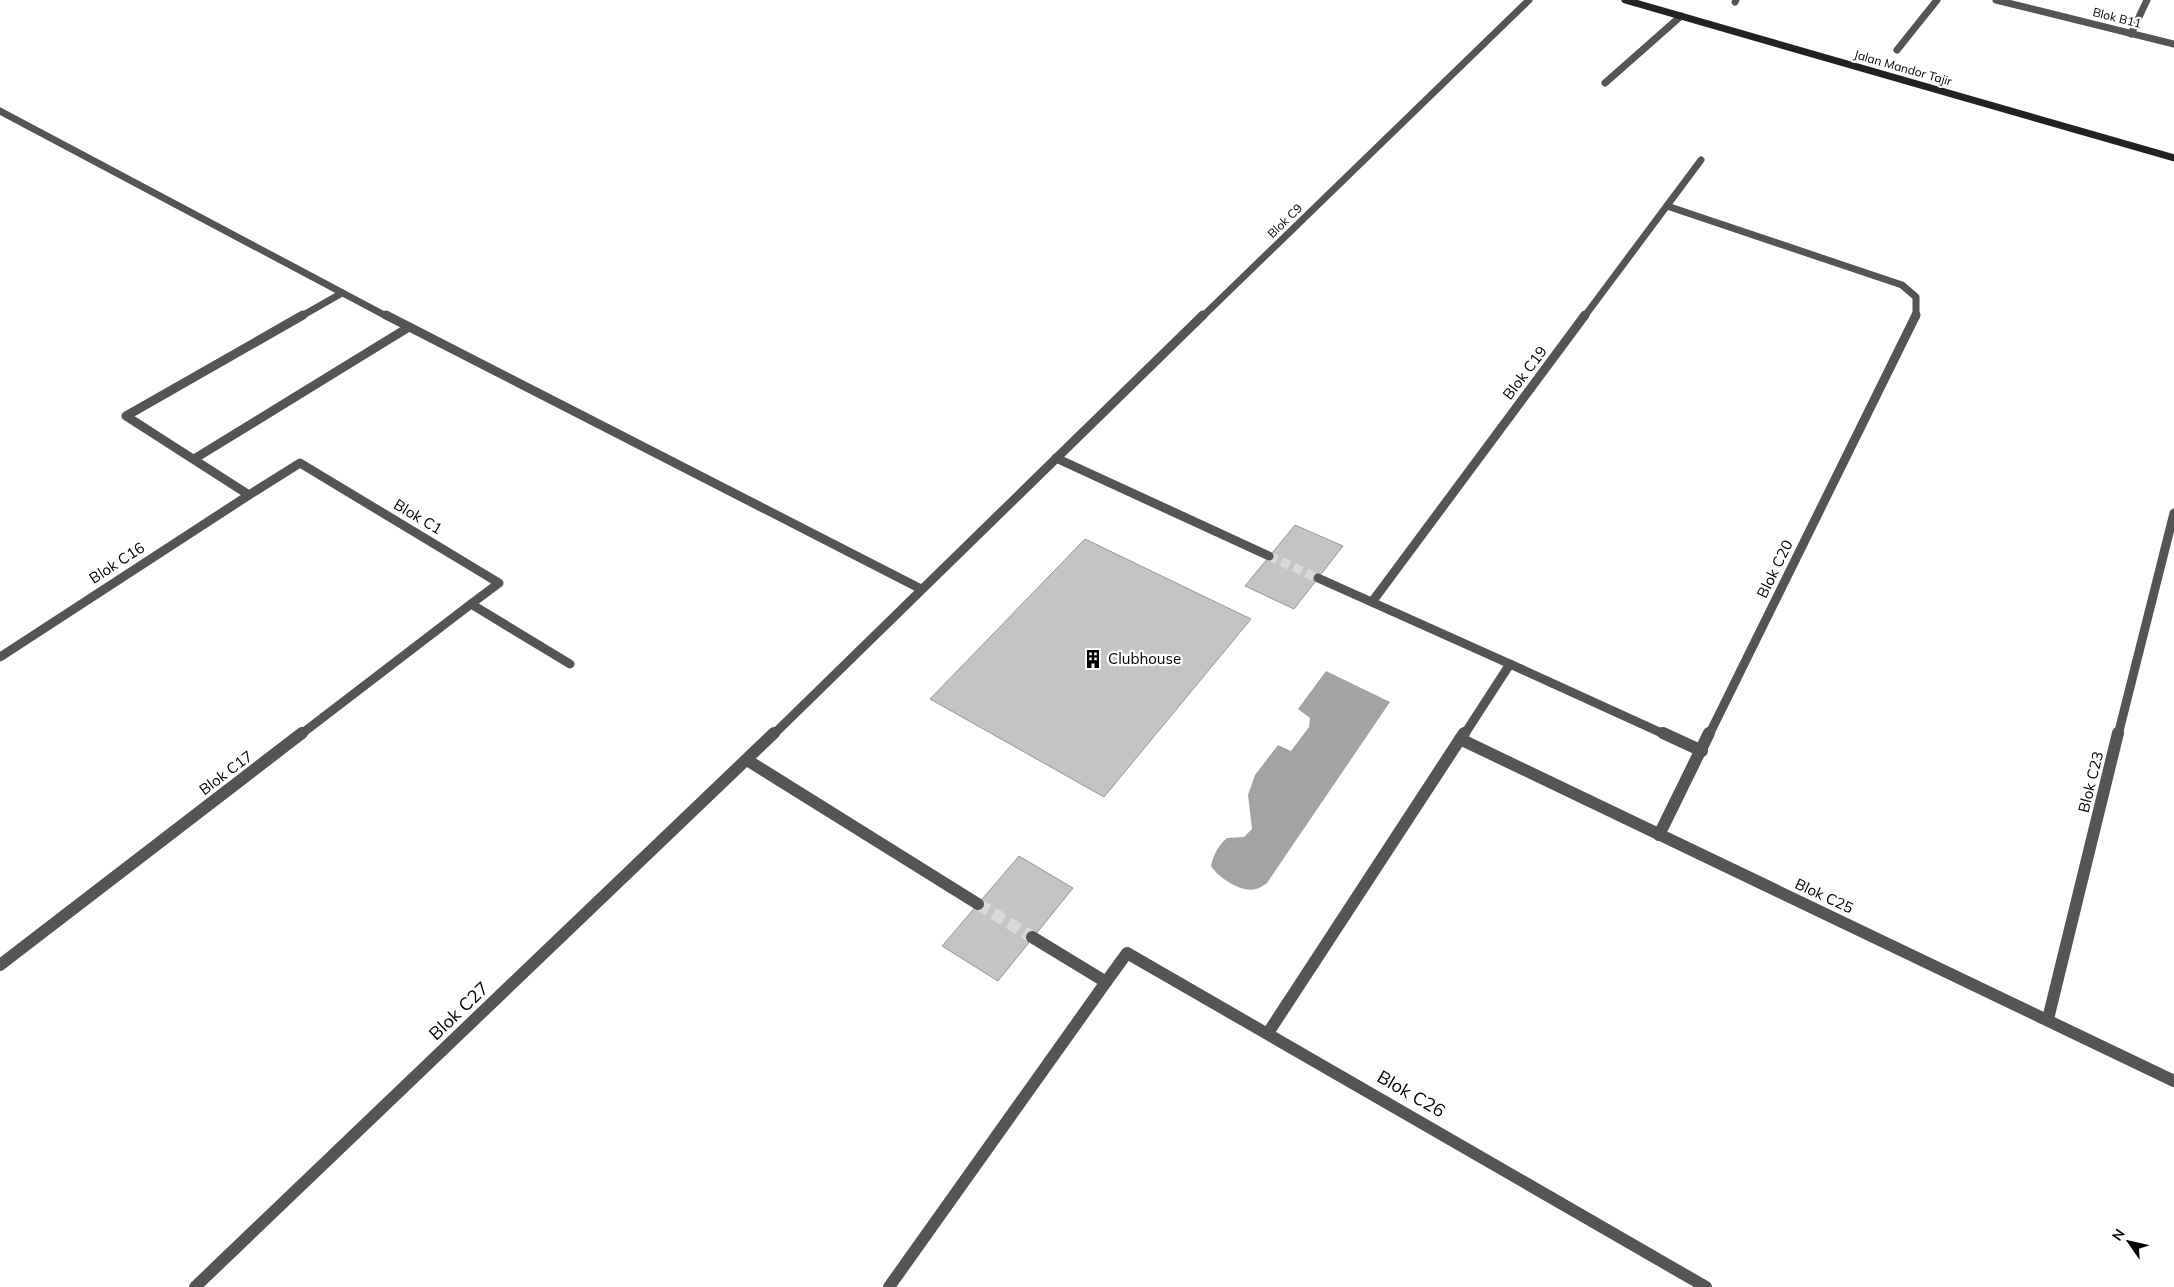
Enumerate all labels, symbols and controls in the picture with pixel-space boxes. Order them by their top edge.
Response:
street label: Blok B11 [2091,4,2143,31]
street label: Jalan Mandor Tajir [1853,46,1954,89]
street label: Blok C9 [1264,200,1305,241]
street label: Blok C19 [1498,342,1551,403]
street label: Blok C1 [391,495,446,538]
street label: Blok C20 [1752,537,1797,601]
street label: Blok C16 [85,538,148,587]
building icon: Clubhouse [1082,648,1104,670]
place label: Clubhouse [1108,649,1181,668]
street label: Blok C17 [195,746,256,799]
street label: Blok C23 [2074,749,2107,814]
street label: Blok C25 [1792,874,1856,917]
street label: Blok C27 [424,976,494,1045]
street label: Blok C26 [1373,1065,1449,1122]
north arrow [2104,1217,2154,1267]
text: N [2108,1225,2129,1244]

